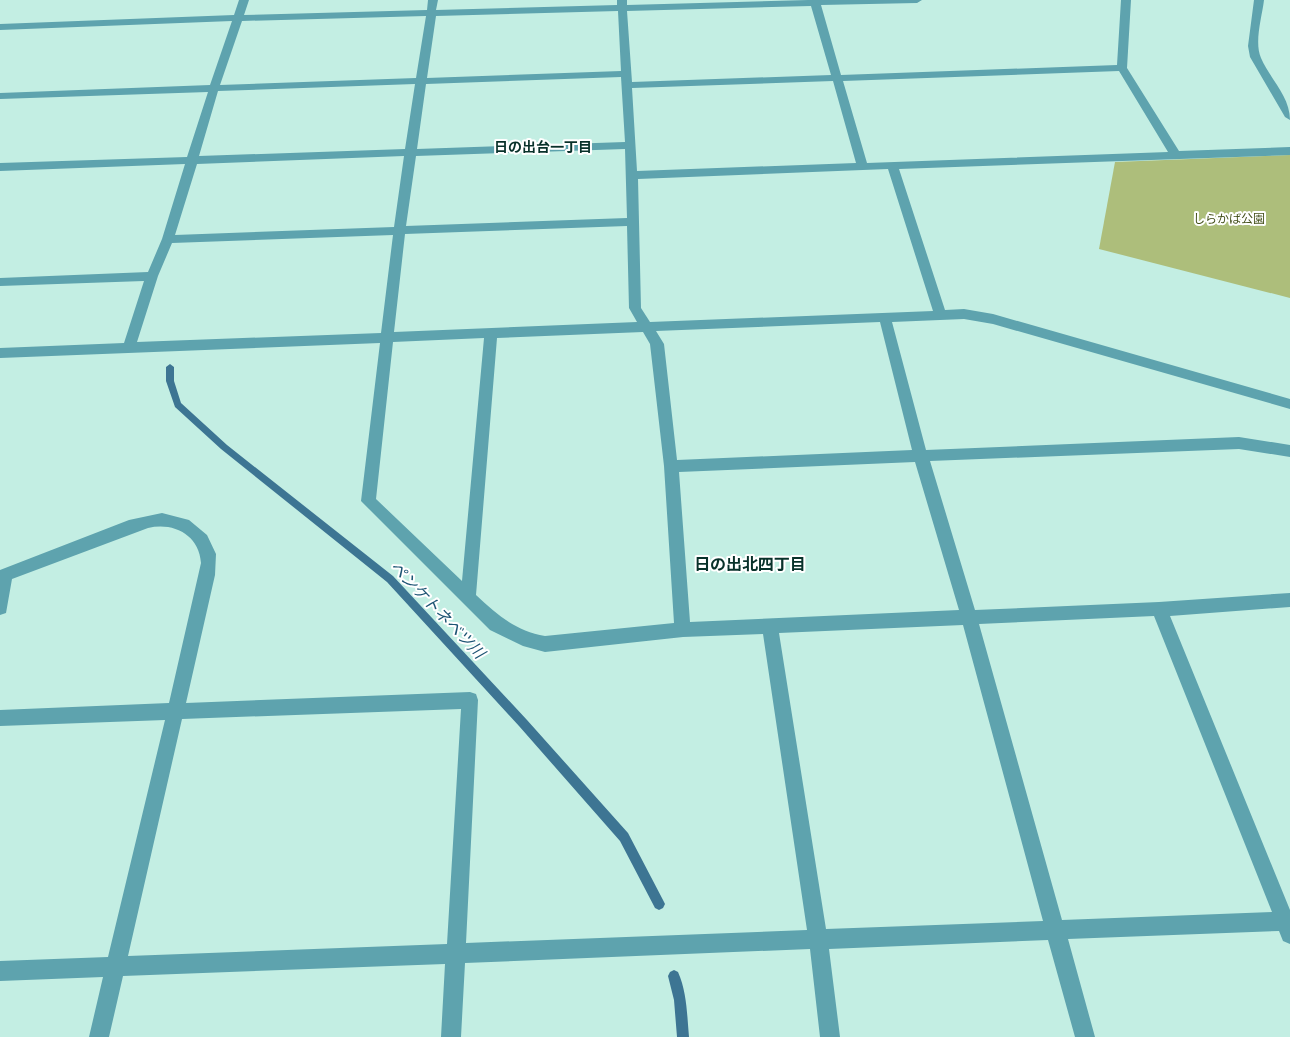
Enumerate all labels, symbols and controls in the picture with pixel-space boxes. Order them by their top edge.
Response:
district label: 日の出台一丁目 [494,139,592,156]
park label: しらかば公園 [1193,212,1265,226]
district label: 日の出北四丁目 [694,555,806,575]
water label: ペンケトネベツ川 [385,557,490,664]

